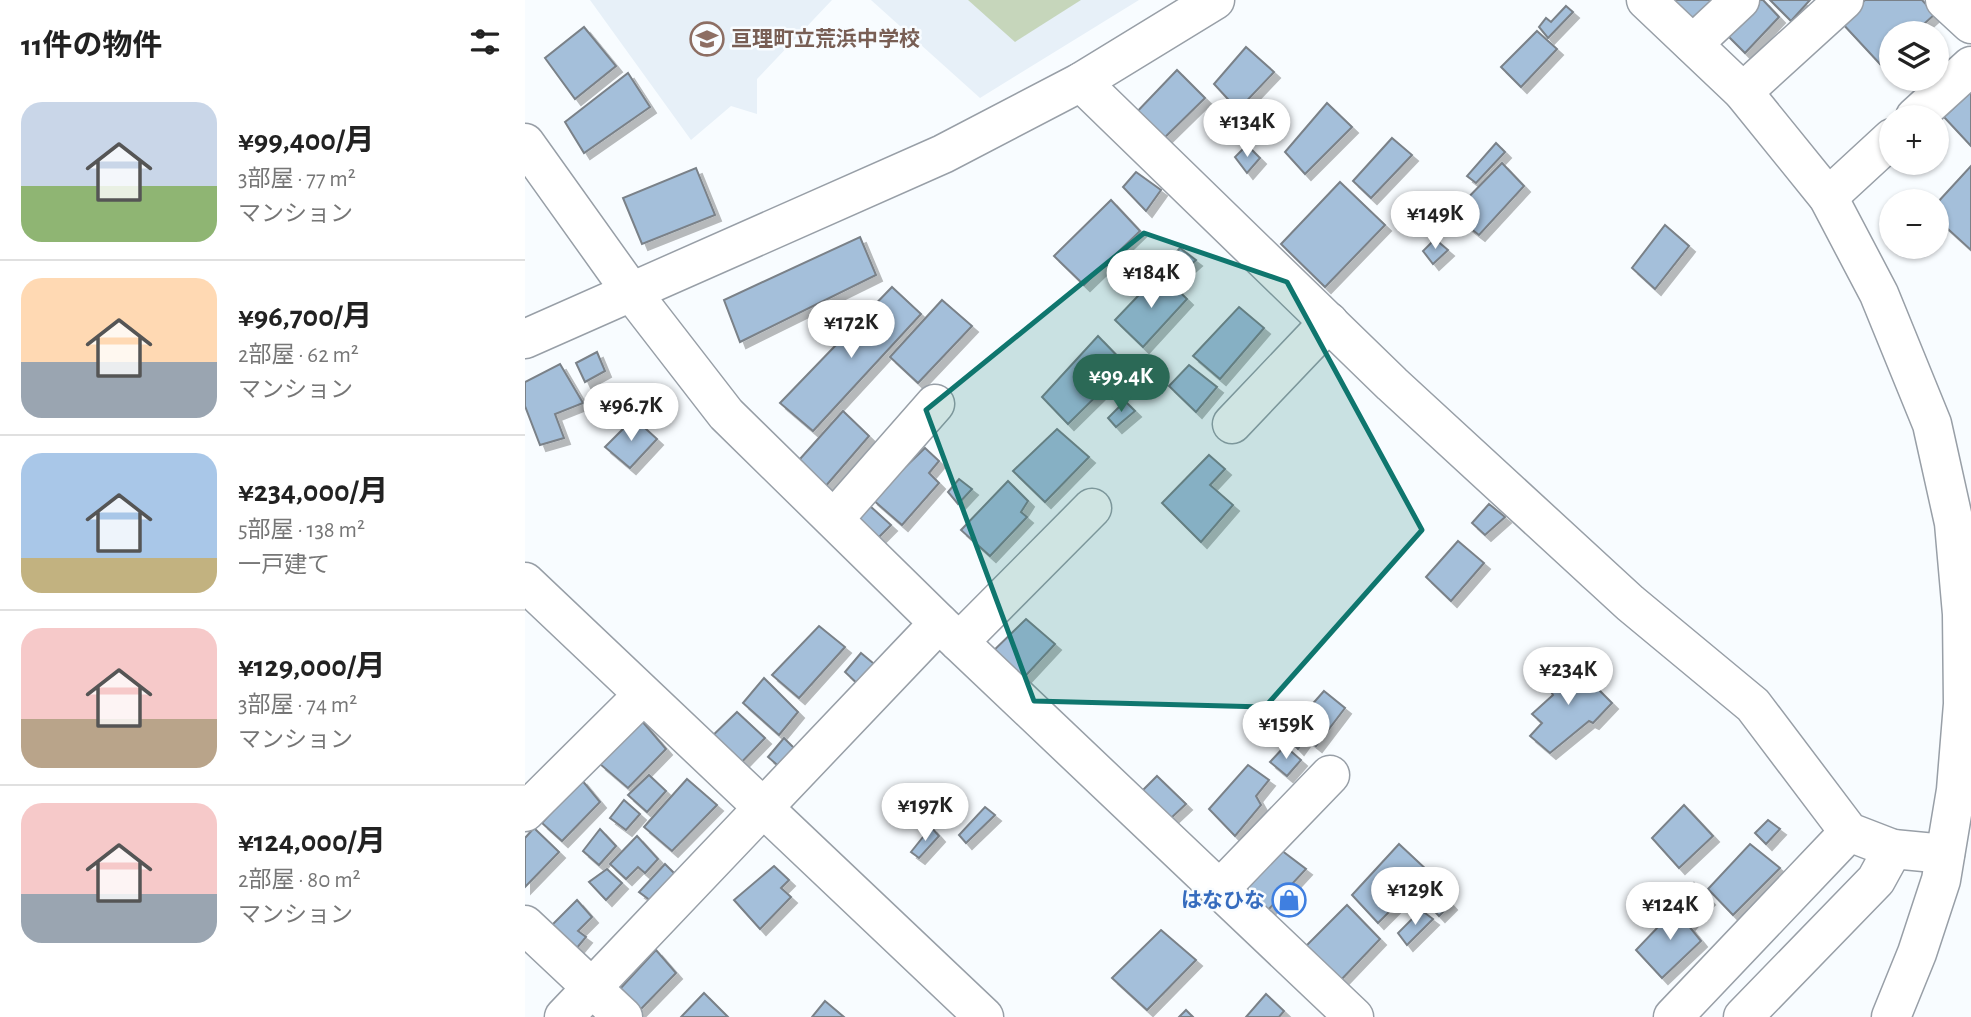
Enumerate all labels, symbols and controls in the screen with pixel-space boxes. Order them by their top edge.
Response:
school or university icon: 亘理町立荒浜中学校 [688,20,726,58]
map controls [1879,21,1949,259]
button: layers [1879,21,1949,91]
icon: filters [466,23,504,61]
place label: 亘理町立荒浜中学校 [731,28,920,50]
text: 11件の物件 [21,31,163,61]
pin: ¥134K [1198,100,1296,159]
button: + [1879,105,1949,175]
text: ¥134K [1219,110,1275,133]
text: ¥99,400/月 [238,126,375,156]
icon: home [77,130,161,214]
text: 3部屋 · 77 m² [238,168,356,191]
button: − [1879,189,1949,259]
pin: ¥149K [1386,191,1484,251]
text: ¥149K [1407,202,1463,225]
text: マンション [238,203,353,226]
pin: ¥184K [1102,250,1200,310]
text: ¥184K [1123,261,1179,284]
pin: ¥172K [802,300,900,360]
text: ¥96,700/月 [238,302,372,332]
icon: home [77,306,161,390]
text: ¥172K [824,311,878,334]
text: 2部屋 · 62 m² [238,344,359,367]
pin: ¥99.4K [1064,354,1178,414]
text: ¥99.4K [1089,365,1153,388]
text: マンション [238,379,353,402]
pin: ¥96.7K [574,384,688,443]
text: ¥96.7K [600,394,662,417]
text: ¥234,000/月 [238,477,388,507]
icon: home [77,481,161,565]
text: 5部屋 · 138 m² [238,519,365,542]
text: 一戸建て [238,554,330,577]
pin: ¥234K [1519,648,1617,707]
text: ¥129,000/月 [238,652,385,682]
icon: home [77,656,161,740]
text: ¥234K [1539,658,1597,681]
text: 3部屋 · 74 m² [238,694,357,717]
pin: ¥159K [1237,702,1335,761]
text: ¥159K [1259,712,1313,735]
text: マンション [238,729,353,752]
pin: ¥197K [876,784,974,843]
text: ¥197K [898,794,952,817]
text: ¥124,000/月 [238,827,386,857]
icon: home [77,831,161,915]
pin: ¥129K [1366,867,1464,927]
text: 2部屋 · 80 m² [238,869,361,892]
text: ¥129K [1387,878,1443,901]
shop icon: はなひな [1270,881,1308,919]
pin: ¥124K [1621,883,1719,942]
place label: はなひな [1181,890,1265,911]
text: ¥124K [1642,893,1698,916]
text: マンション [238,904,353,927]

